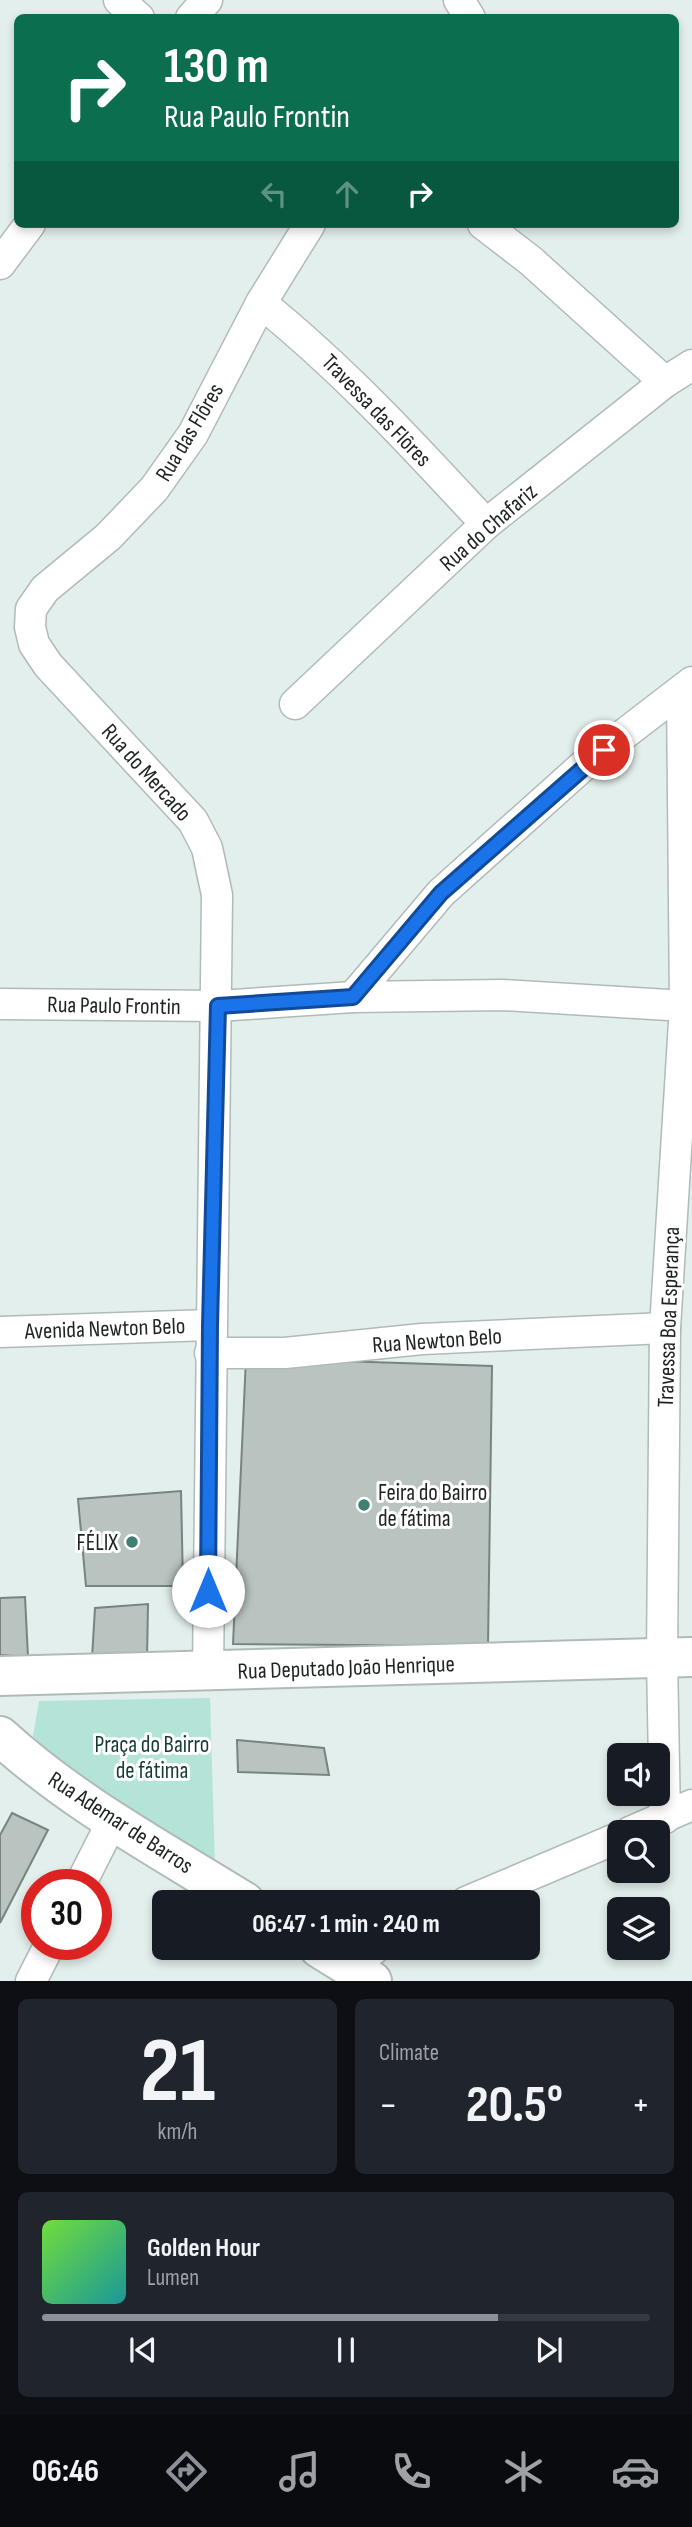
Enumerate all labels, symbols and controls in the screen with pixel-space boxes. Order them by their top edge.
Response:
text: 130 m [164,38,269,97]
icon: right [49,42,140,133]
text: Rua Paulo Frontin [164,98,350,137]
icon: left [255,175,293,213]
icon: ahead [328,175,366,213]
icon: right [401,175,439,213]
street label: Travessa das Flôres [316,349,437,473]
street label: Rua das Flôres [150,378,230,487]
street label: Rua do Chafariz [434,478,543,578]
street label: Rua do Mercado [95,718,197,827]
pin [574,720,634,780]
icon: arrive [585,731,623,769]
street label: Rua Paulo Frontin [47,991,181,1021]
street label: Travessa Boa Esperança [652,1226,686,1408]
street label: Avenida Newton Belo [23,1312,186,1346]
street label: Rua Newton Belo [371,1323,503,1359]
place label: Feira do Bairro de fátima [378,1479,487,1533]
marker: Feira do Bairro de fátima [356,1497,372,1513]
place label: FÉLIX [77,1529,118,1557]
marker: FÉLIX [124,1534,140,1550]
position arrow [171,1554,245,1628]
street label: Rua Deputado João Henrique [237,1650,455,1686]
park label: Praça do Bairro de fátima [95,1731,209,1785]
map controls [607,1743,670,1960]
button: sound [607,1743,670,1806]
street label: Rua Ademar de Barros [43,1766,198,1880]
button: search [607,1820,670,1883]
speed limit sign: 30 [21,1869,112,1960]
button: layers [607,1897,670,1960]
text: 06:47 · 1 min · 240 m [252,1909,440,1940]
text: 21 [140,2018,215,2127]
text: Climate [379,2039,439,2067]
text: 20.5° [466,2074,563,2137]
text: − [379,2083,398,2128]
text: + [631,2083,650,2128]
text: km/h [158,2118,197,2146]
text: Golden Hour [147,2233,260,2264]
text: Lumen [147,2264,199,2292]
icon: previous [124,2331,162,2369]
icon: pause [327,2331,365,2369]
icon: next [530,2331,568,2369]
icon: directions [162,2447,211,2496]
icon: music [275,2447,324,2496]
icon: phone [387,2447,436,2496]
icon: climate [499,2447,548,2496]
icon: car [611,2447,660,2496]
text: 06:46 [32,2452,99,2491]

